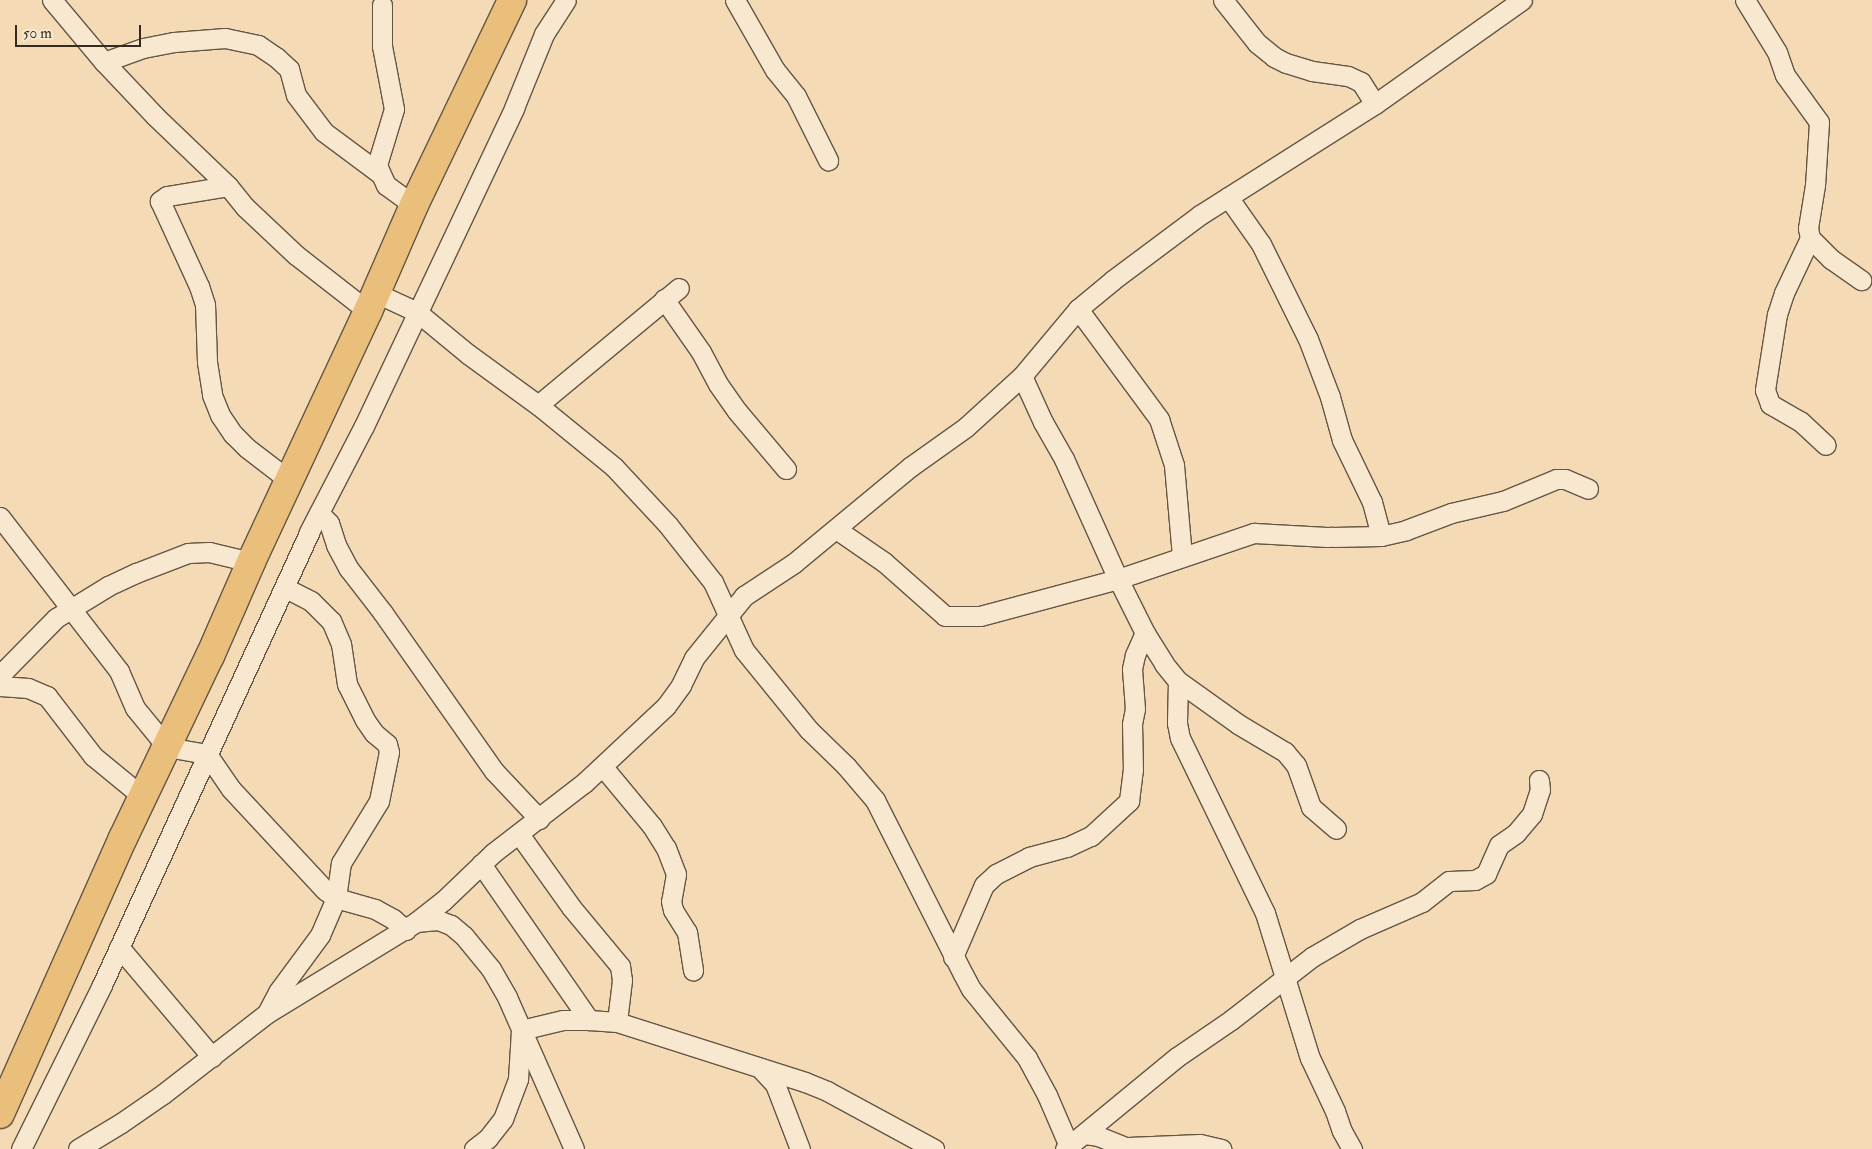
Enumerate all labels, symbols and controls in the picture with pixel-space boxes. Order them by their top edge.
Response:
scale bar [18,15,144,47]
text: 50 m [23,24,52,43]

